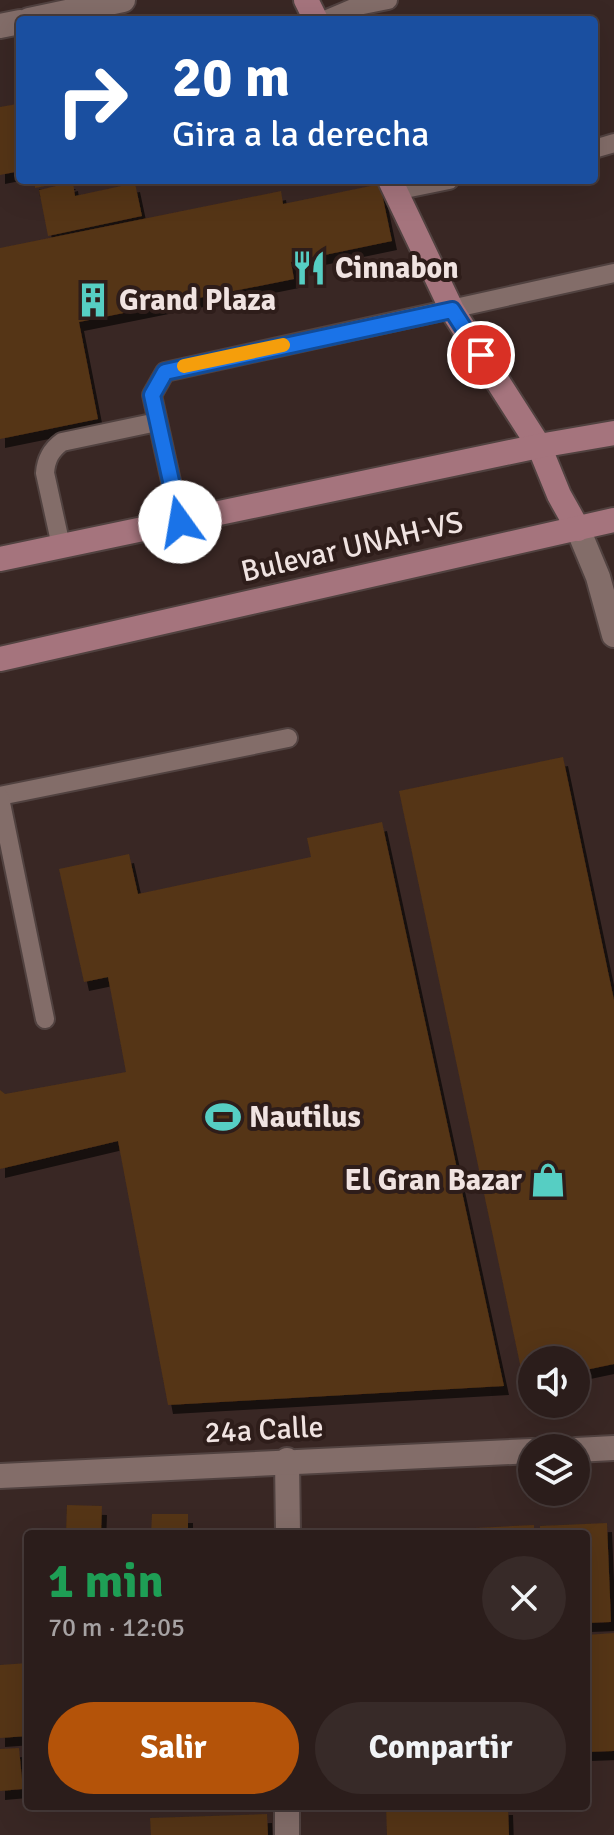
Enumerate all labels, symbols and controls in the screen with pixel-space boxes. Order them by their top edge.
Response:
text: 20 m [172,43,290,112]
icon: right [40,48,144,152]
text: Gira a la derecha [172,112,430,157]
restaurant icon: Cinnabon [290,249,328,287]
place label: Cinnabon [335,250,459,287]
building icon: Grand Plaza [74,281,112,319]
place label: Grand Plaza [119,282,276,319]
pin [447,321,515,389]
icon: arrive [459,333,503,377]
position arrow [138,480,222,564]
street label: Bulevar UNAH-VS [237,503,467,591]
sports icon: Nautilus [204,1098,242,1136]
place label: Nautilus [249,1099,361,1136]
shop icon: El Gran Bazar [529,1161,567,1199]
place label: El Gran Bazar [345,1162,522,1199]
map controls [518,1346,590,1506]
button: sound [518,1346,590,1418]
street label: 24a Calle [203,1408,325,1452]
button: layers [518,1434,590,1506]
text: 1 min [48,1552,164,1611]
button: close [482,1556,566,1640]
text: 70 m · 12:05 [48,1612,185,1644]
button: Salir [48,1702,299,1794]
button: Compartir [315,1702,566,1794]

